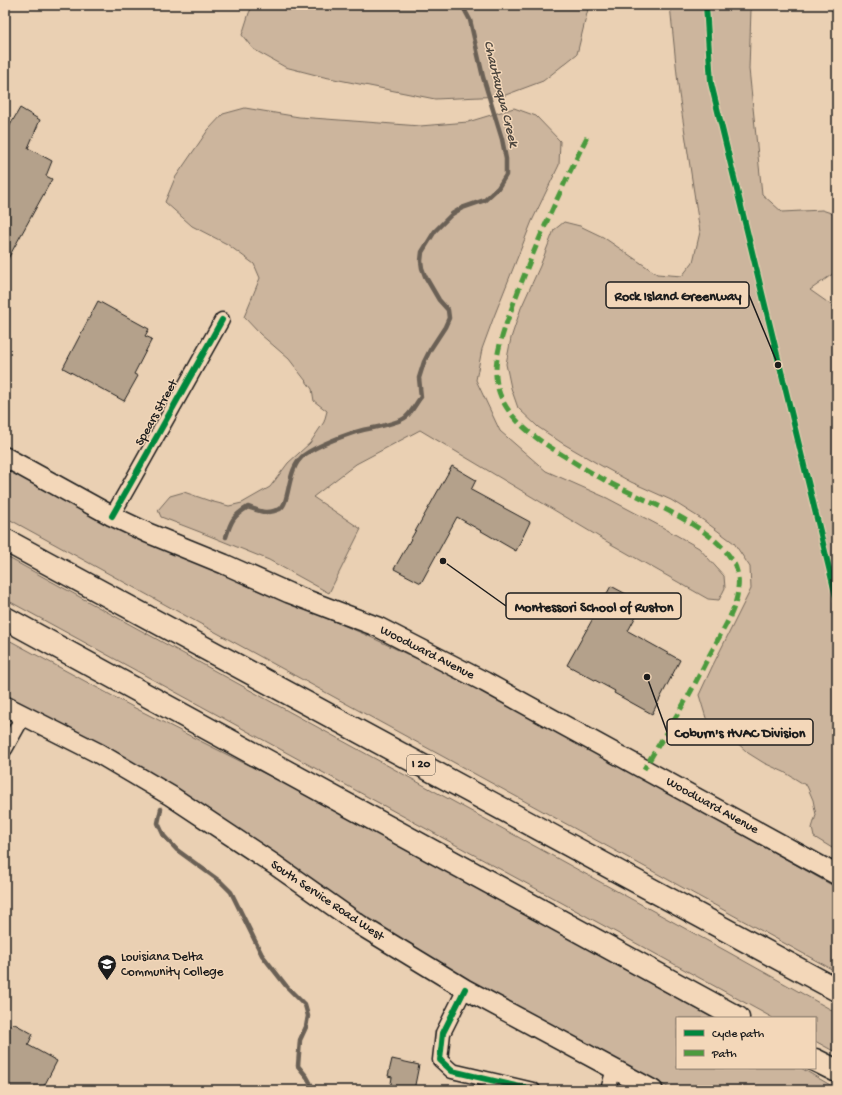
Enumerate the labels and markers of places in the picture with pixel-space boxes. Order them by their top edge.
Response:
callout: Rock Island Greenway [606,282,749,308]
callout: Montessori School of Ruston [506,593,681,619]
callout: Coburn's HVAC Division [667,719,813,745]
place label: Louisiana Delta Community College [121,950,224,980]
school or university icon: Louisiana Delta Community College [96,953,118,981]

